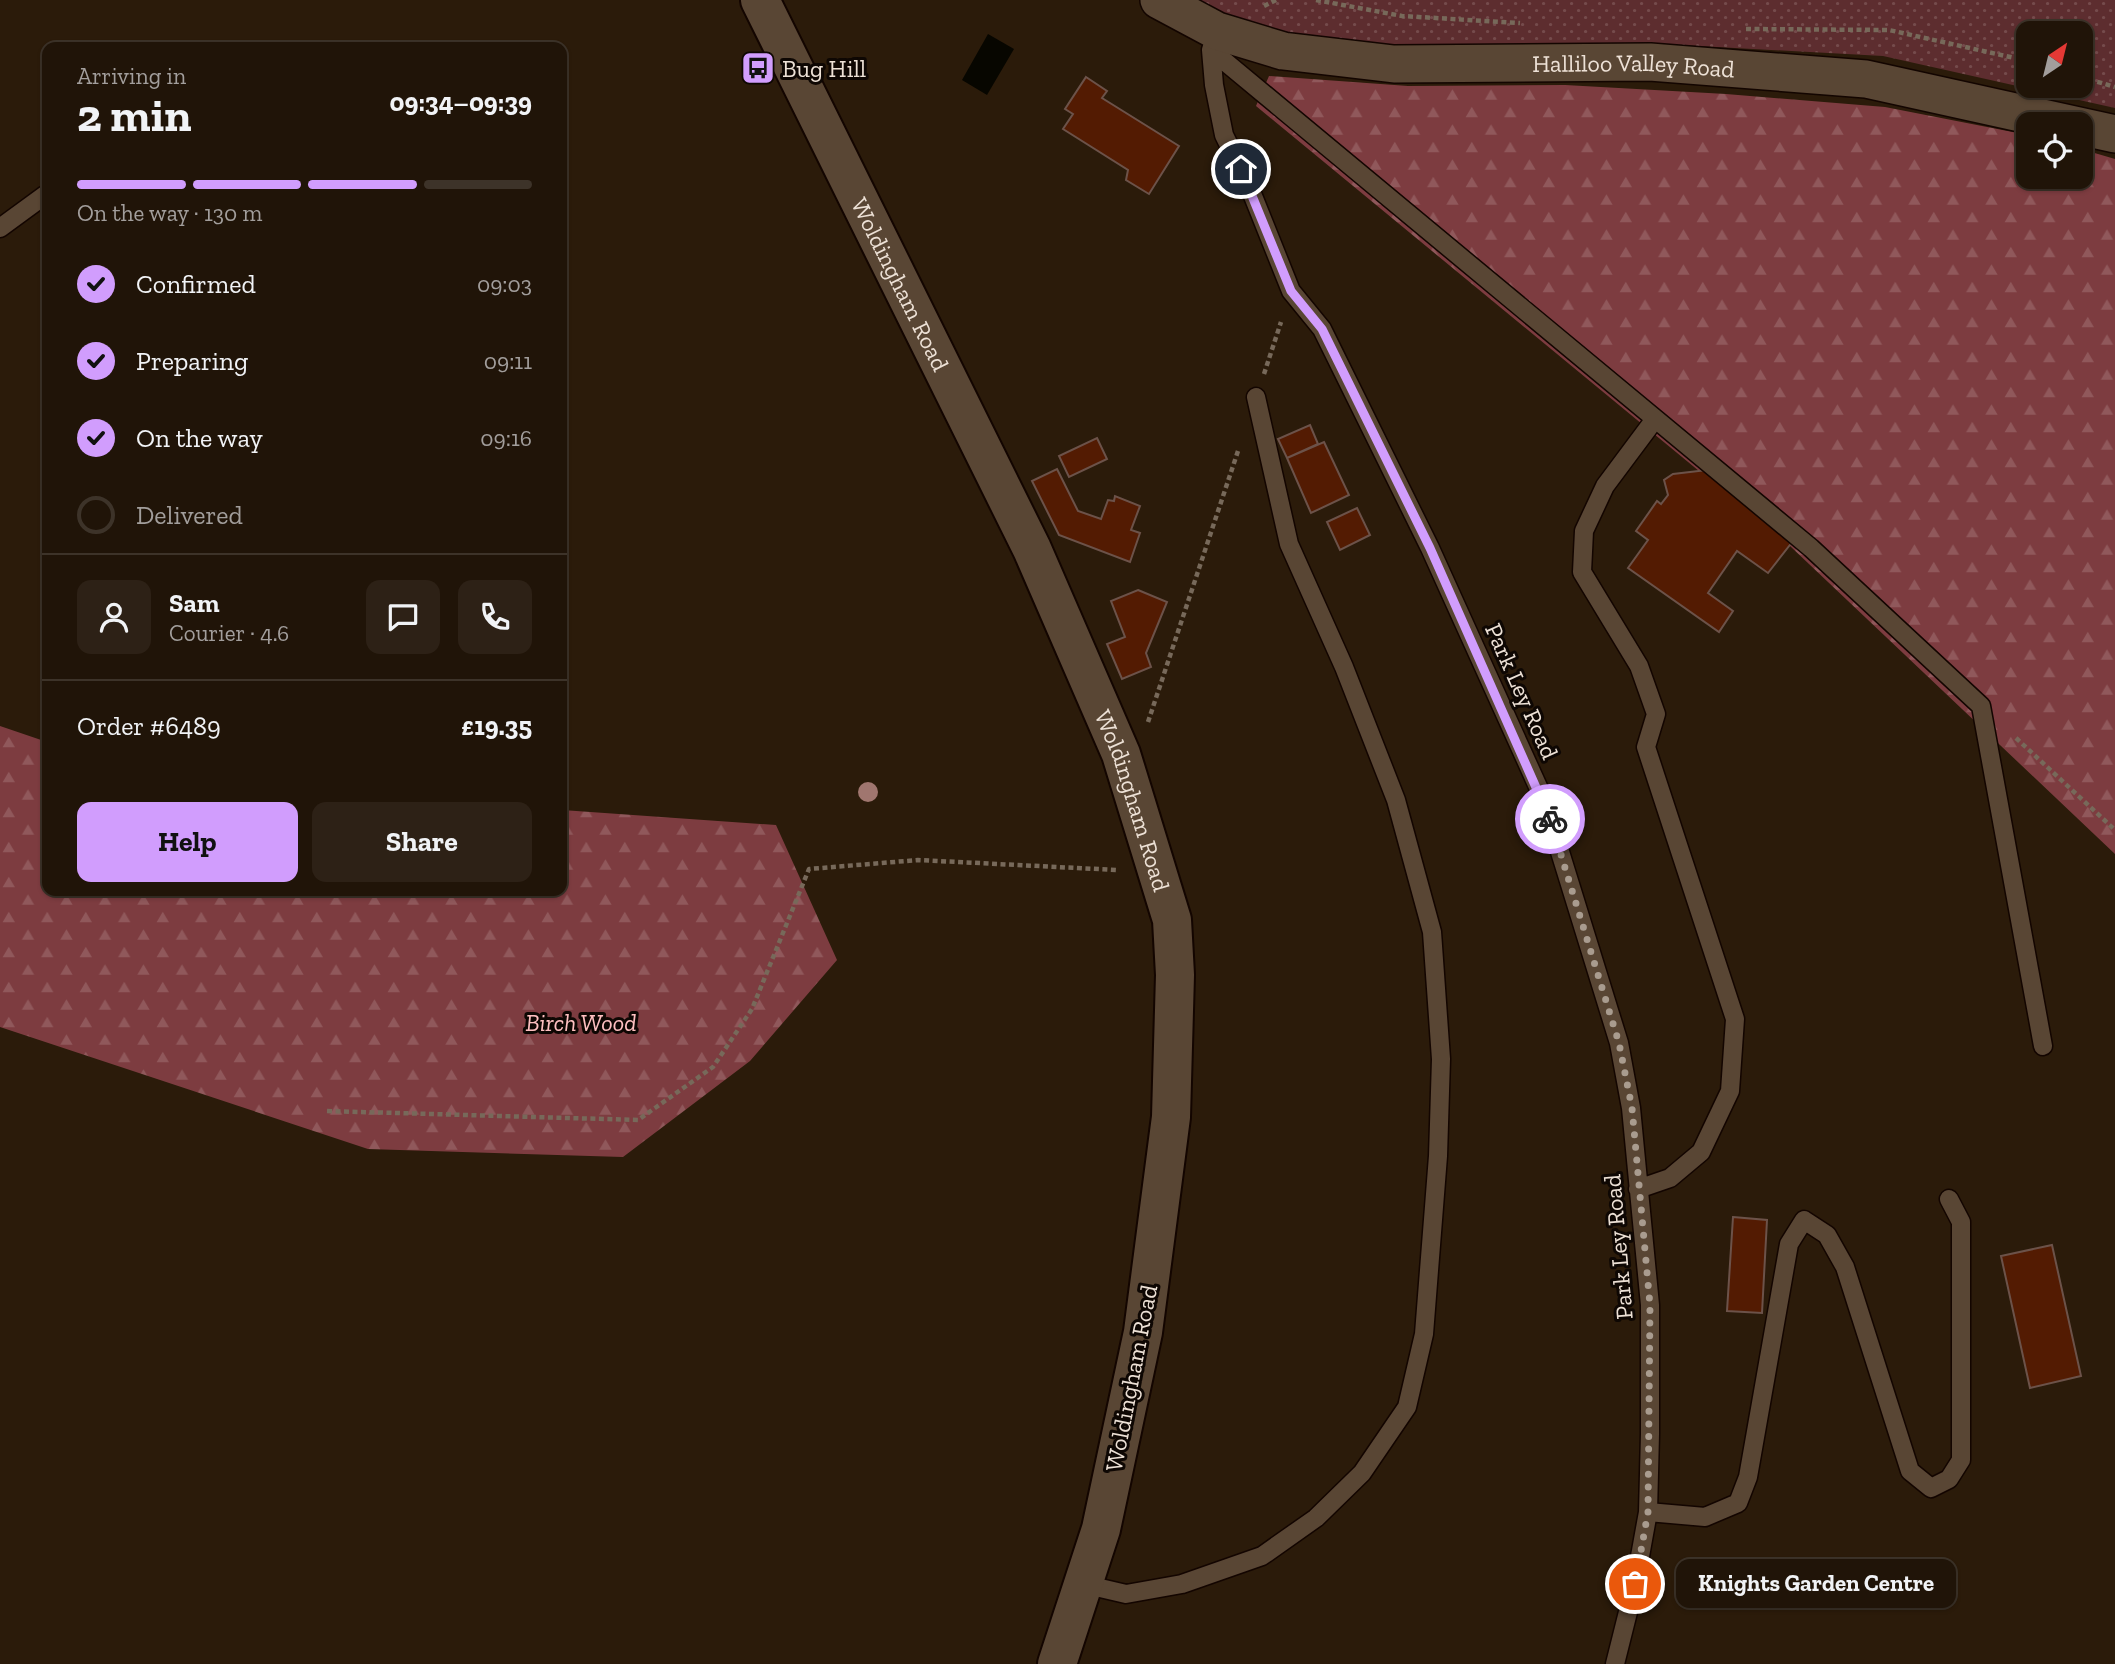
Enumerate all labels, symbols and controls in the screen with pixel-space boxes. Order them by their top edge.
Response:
north arrow [2016,21,2093,98]
map controls [2016,21,2093,189]
street label: Halliloo Valley Road [1532,47,1736,83]
bus stop icon: Bug Hill [739,49,777,87]
place label: Bug Hill [782,54,866,83]
text: Arriving in [77,62,186,90]
text: 09:34–09:39 [390,86,532,118]
text: 2 min [77,88,192,143]
button: locate [2016,112,2093,189]
pin [1211,139,1271,199]
icon: home [1222,150,1260,188]
street label: Woldingham Road [846,193,956,375]
text: On the way · 130 m [77,199,262,227]
icon: check [77,265,115,303]
text: Confirmed [136,268,256,300]
text: 09:03 [477,270,532,298]
icon: check [77,342,115,380]
text: Preparing [136,345,248,377]
text: 09:11 [484,347,532,375]
icon: check [77,419,115,457]
text: On the way [136,422,263,454]
text: 09:16 [480,424,532,452]
text: Delivered [136,499,243,531]
button: person [77,580,151,654]
button: chat [366,580,440,654]
button: phone [458,580,532,654]
text: Sam [169,587,219,619]
text: Courier · 4.6 [169,619,289,647]
street label: Park Ley Road [1479,619,1565,763]
street label: Woldingham Road [1089,705,1177,895]
text: Order #6489 [77,710,221,742]
text: £19.35 [461,710,532,742]
courier [1515,784,1585,854]
icon: bike [1531,800,1569,838]
button: Help [77,802,298,882]
button: Share [312,802,532,882]
park label: Birch Wood [525,1008,637,1037]
street label: Park Ley Road [1597,1173,1639,1321]
street label: Woldingham Road [1099,1282,1163,1474]
pin [1605,1554,1665,1614]
callout: Knights Garden Centre [1677,1560,1957,1608]
icon: bag [1616,1565,1654,1603]
text: Knights Garden Centre [1698,1569,1934,1597]

